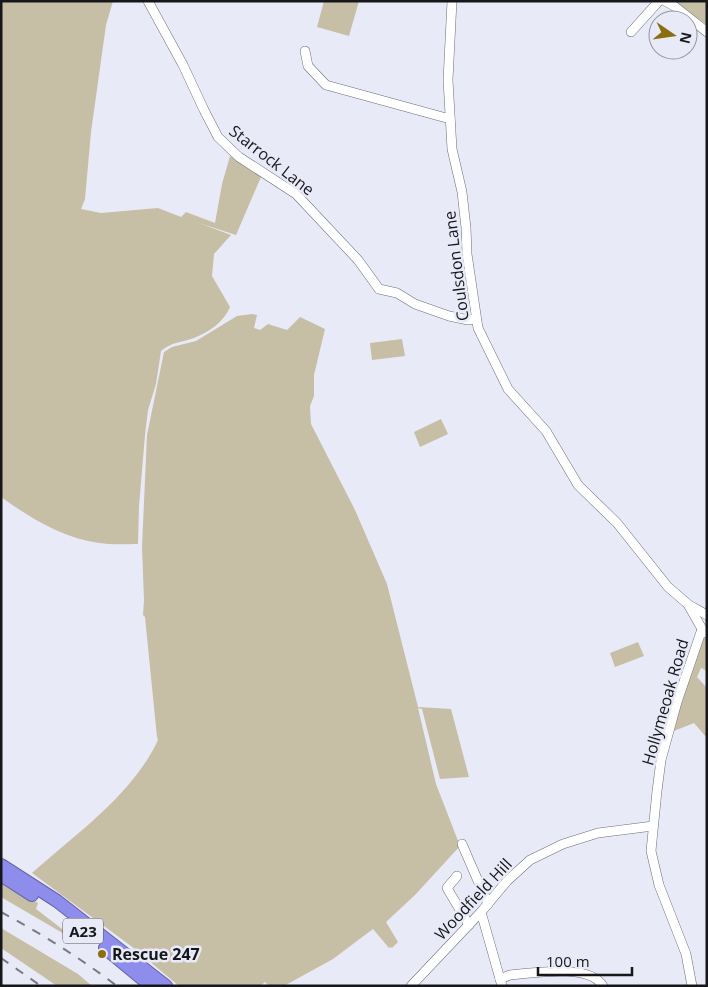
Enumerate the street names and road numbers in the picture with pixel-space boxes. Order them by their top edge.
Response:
street label: Starrock Lane [225,120,319,200]
street label: Coulsdon Lane [438,210,474,322]
street label: Hollymeoak Road [636,636,694,768]
street label: Woodfield Hill [429,853,517,945]
road number: A23 [63,918,103,944]

